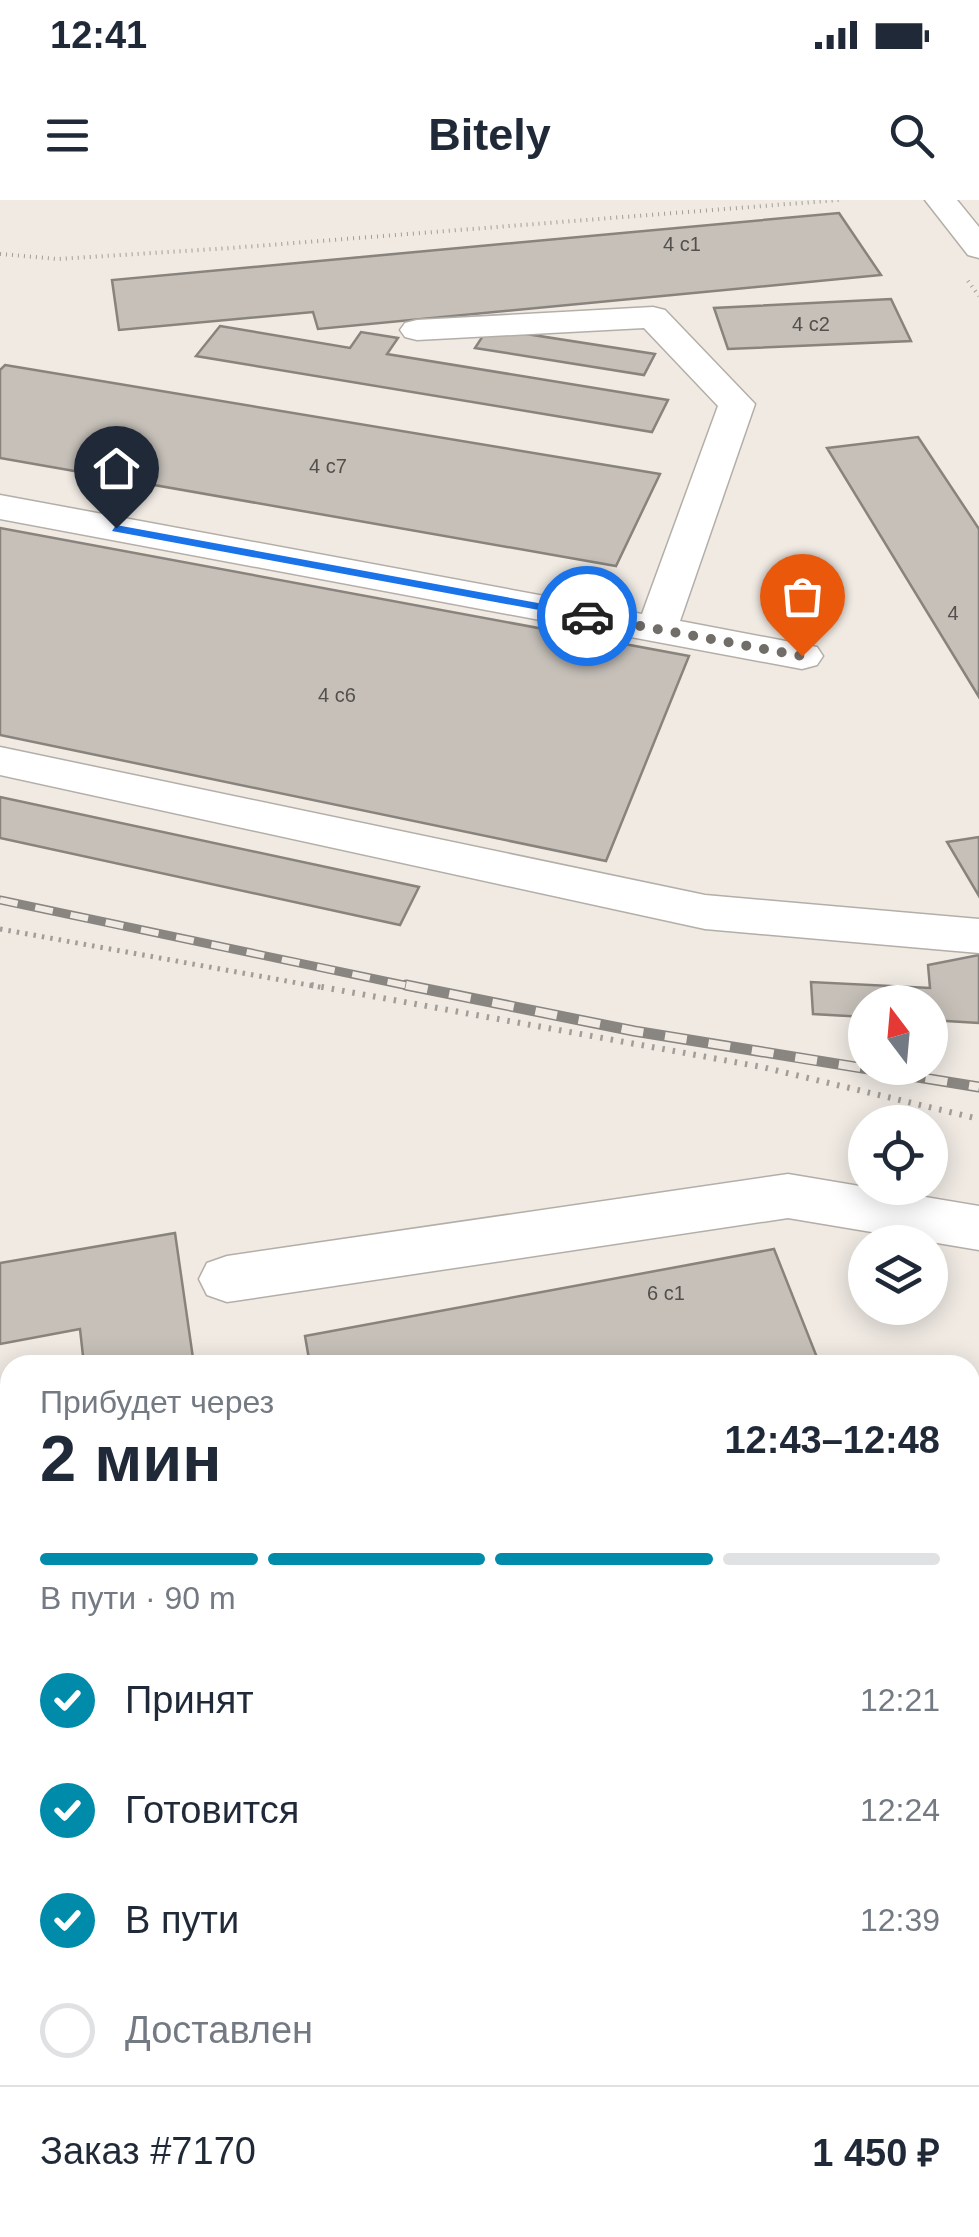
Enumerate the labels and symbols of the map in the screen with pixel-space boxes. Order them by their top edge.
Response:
house number: 4 с1 [663,233,701,255]
house number: 4 с2 [792,313,830,335]
pin [74,426,159,529]
house number: 4 с7 [309,455,347,477]
pin [760,554,845,657]
courier [537,566,637,666]
house number: 4 [947,602,959,624]
house number: 4 с6 [318,684,356,706]
north arrow [848,985,948,1085]
house number: 6 с1 [647,1282,685,1304]

